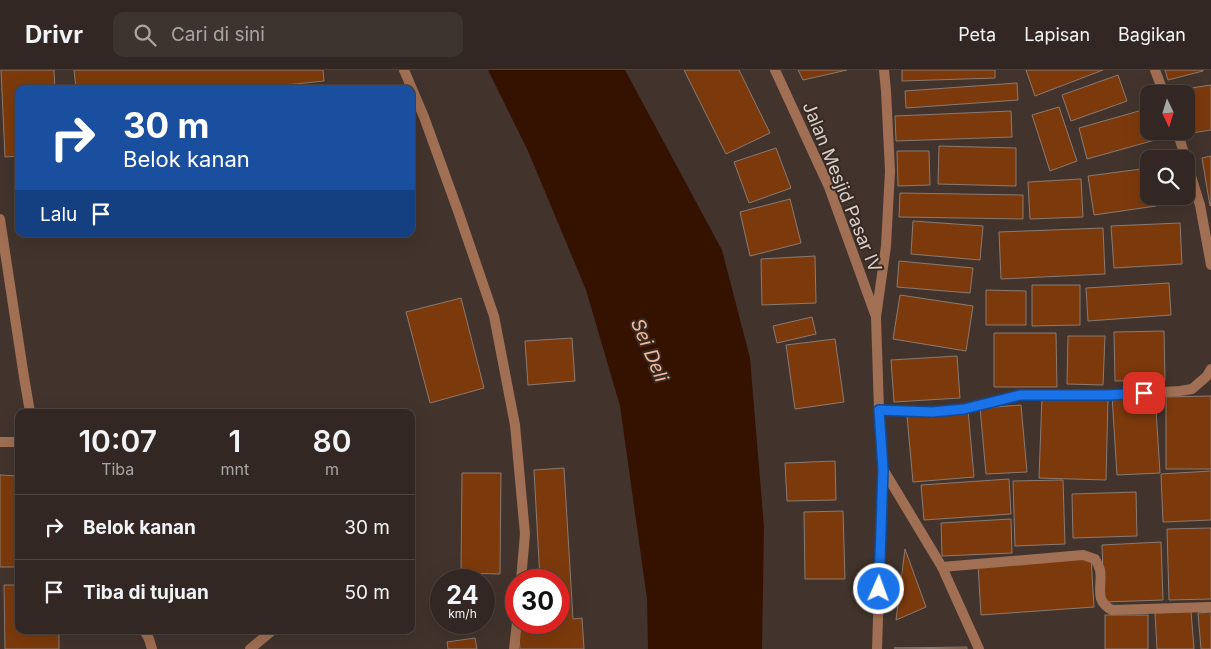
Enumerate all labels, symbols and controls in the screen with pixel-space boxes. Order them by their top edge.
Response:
search box [113,12,463,57]
text: Drivr [25,20,83,49]
icon: search [131,21,159,49]
text: Cari di sini [171,23,265,46]
text: Peta [958,24,996,45]
text: Lapisan [1024,24,1090,45]
text: Bagikan [1118,24,1186,45]
north arrow [1140,85,1195,140]
map controls [1140,85,1195,205]
street label: Jalan Mesjid Pasar IV [799,99,886,275]
text: 30 m [123,104,209,146]
icon: right [40,105,105,170]
text: Belok kanan [123,146,250,172]
button: search [1140,150,1195,205]
icon: arrive [87,200,115,228]
text: Lalu [40,203,77,226]
water label: Sei Deli [626,315,673,386]
pin [1123,372,1165,414]
icon: arrive [1130,379,1158,407]
text: 10:07 [78,423,157,459]
text: 1 [228,423,241,459]
text: 80 [313,423,352,459]
text: Tiba [101,459,134,479]
text: mnt [220,459,249,479]
text: m [325,459,339,479]
icon: right [40,513,68,541]
text: Belok kanan [83,516,196,539]
text: 30 m [344,516,390,539]
position arrow [852,562,904,614]
speed limit sign: 30 [505,569,570,634]
icon: arrive [40,578,68,606]
text: 24 [446,580,479,610]
text: Tiba di tujuan [83,581,209,604]
text: 50 m [344,581,390,604]
text: km/h [448,606,477,621]

